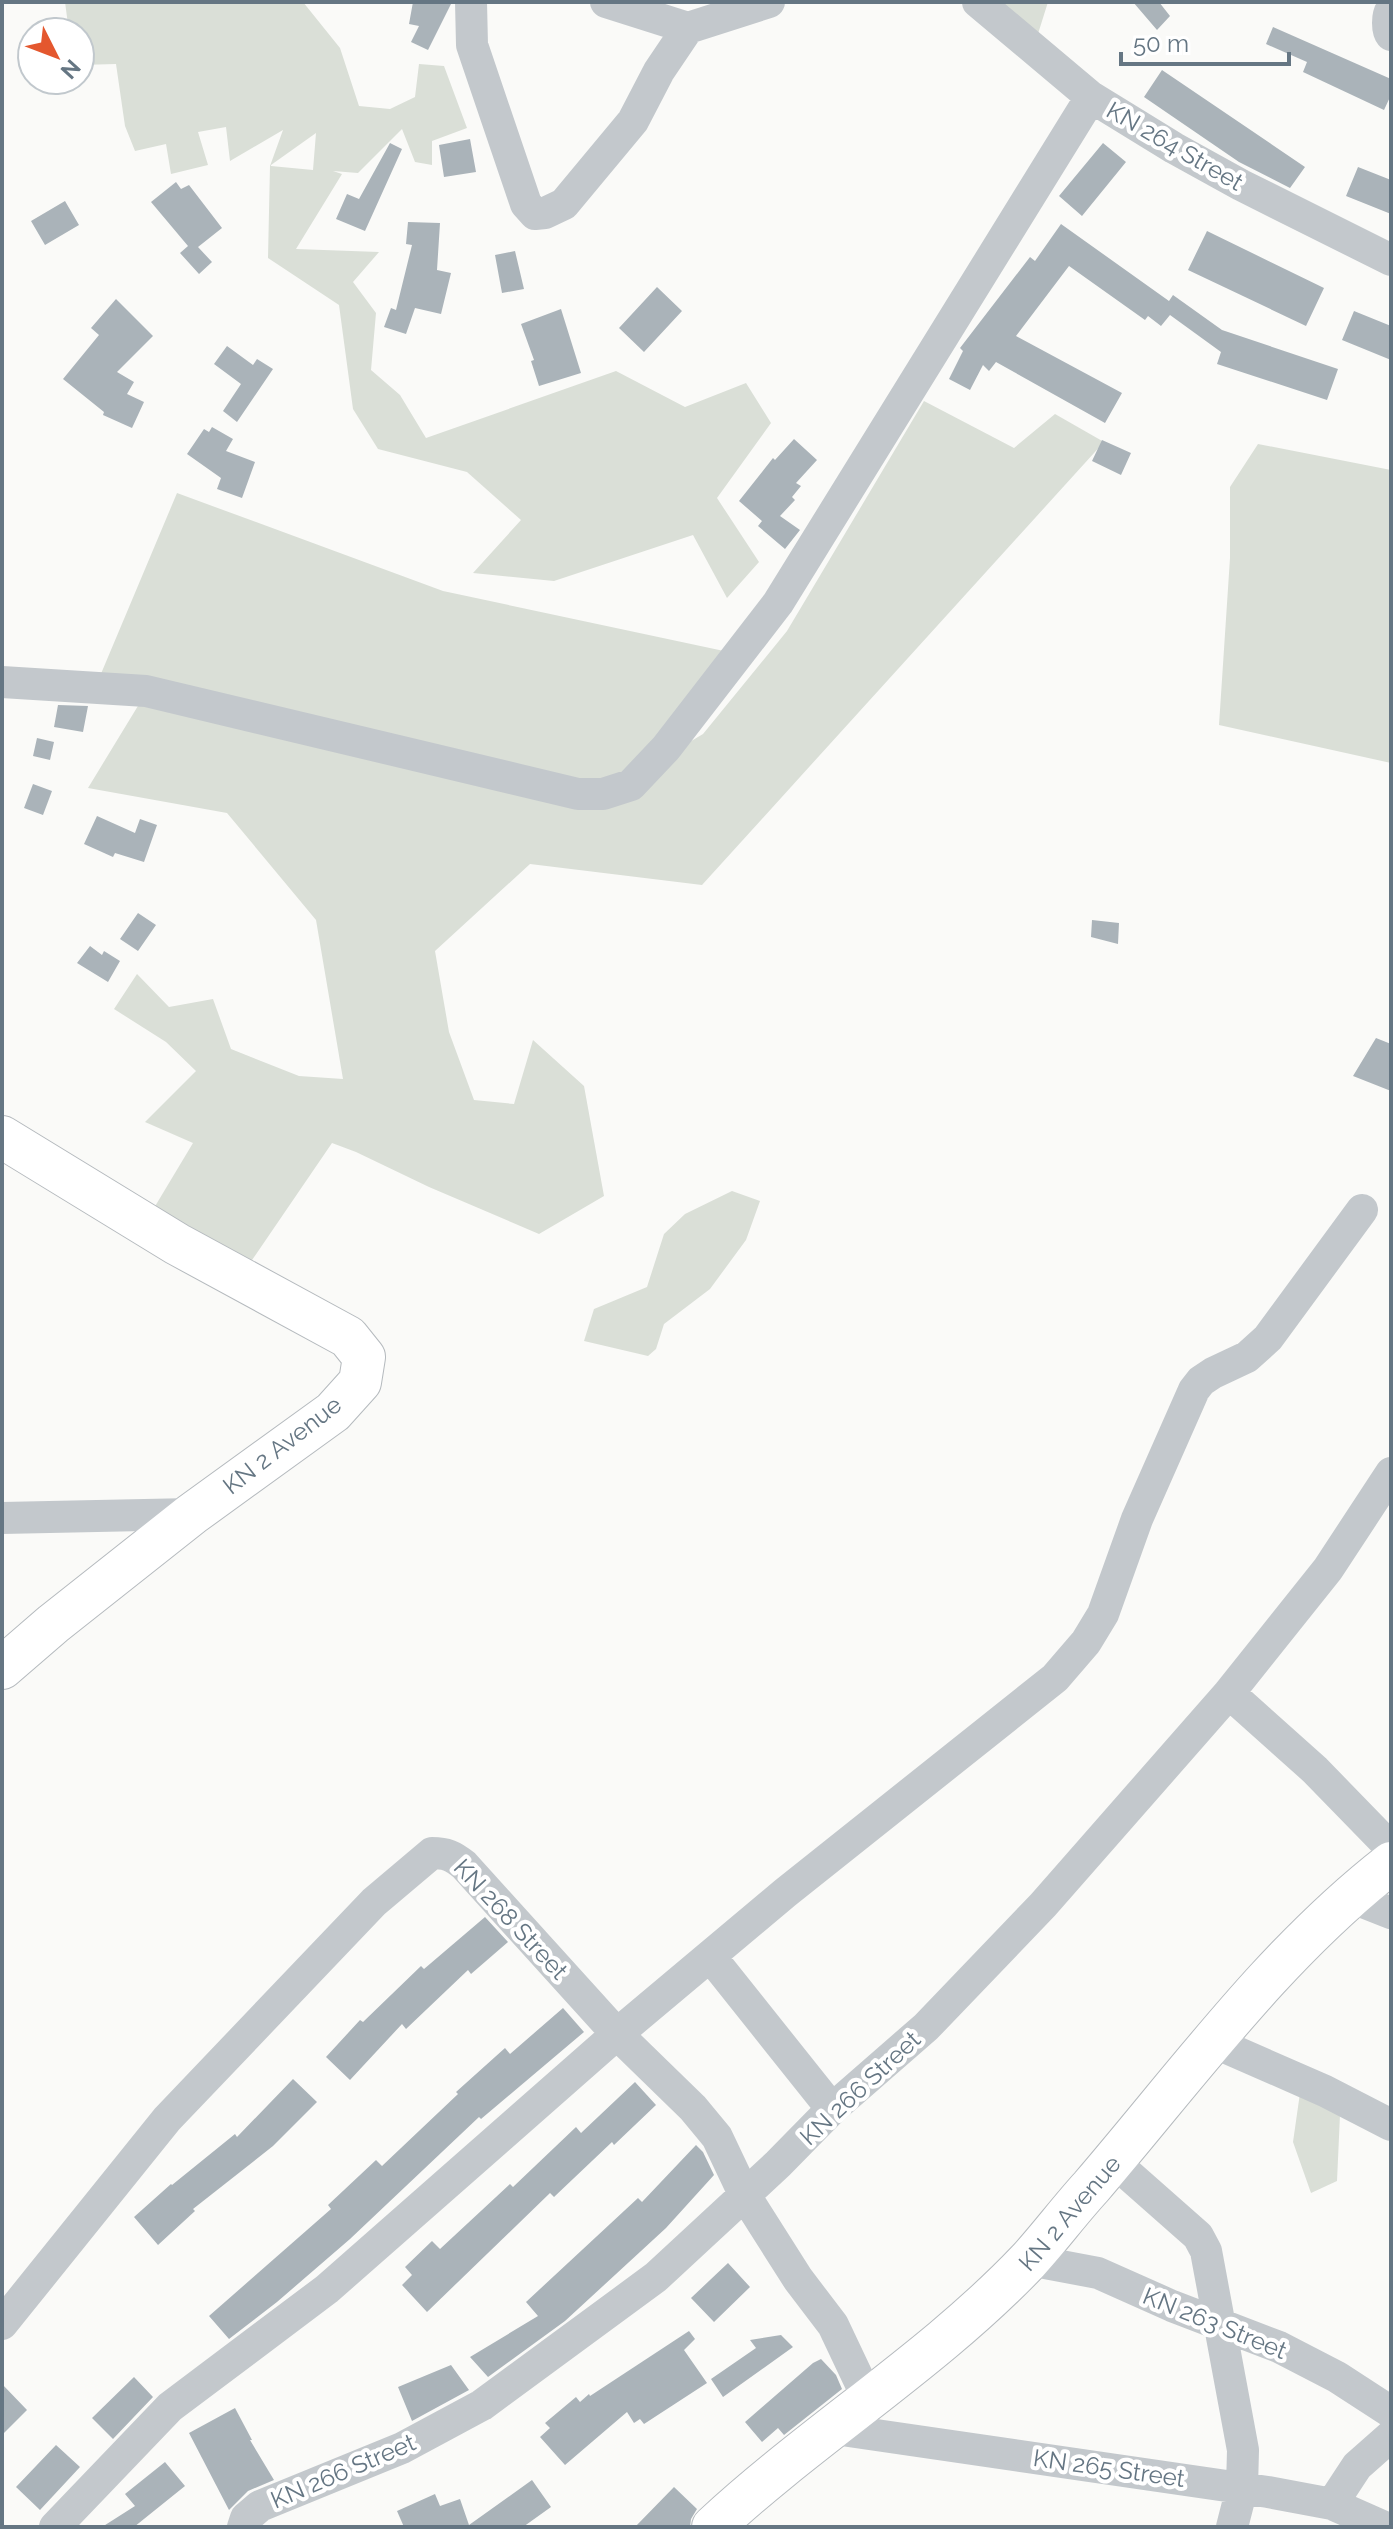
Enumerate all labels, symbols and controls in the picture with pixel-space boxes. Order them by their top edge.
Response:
north arrow [16,16,96,96]
scale bar [1121,16,1289,66]
text: 50 m [1133,29,1189,58]
text: N [56,54,86,84]
street label: KN 264 Street [1102,95,1248,197]
street label: KN 2 Avenue [217,1390,347,1500]
street label: KN 268 Street [448,1853,574,1985]
street label: KN 266 Street [794,2025,926,2151]
street label: KN 2 Avenue [1012,2149,1126,2276]
street label: KN 263 Street [1139,2281,1291,2365]
street label: KN 266 Street [266,2428,420,2514]
street label: KN 265 Street [1031,2443,1187,2493]

